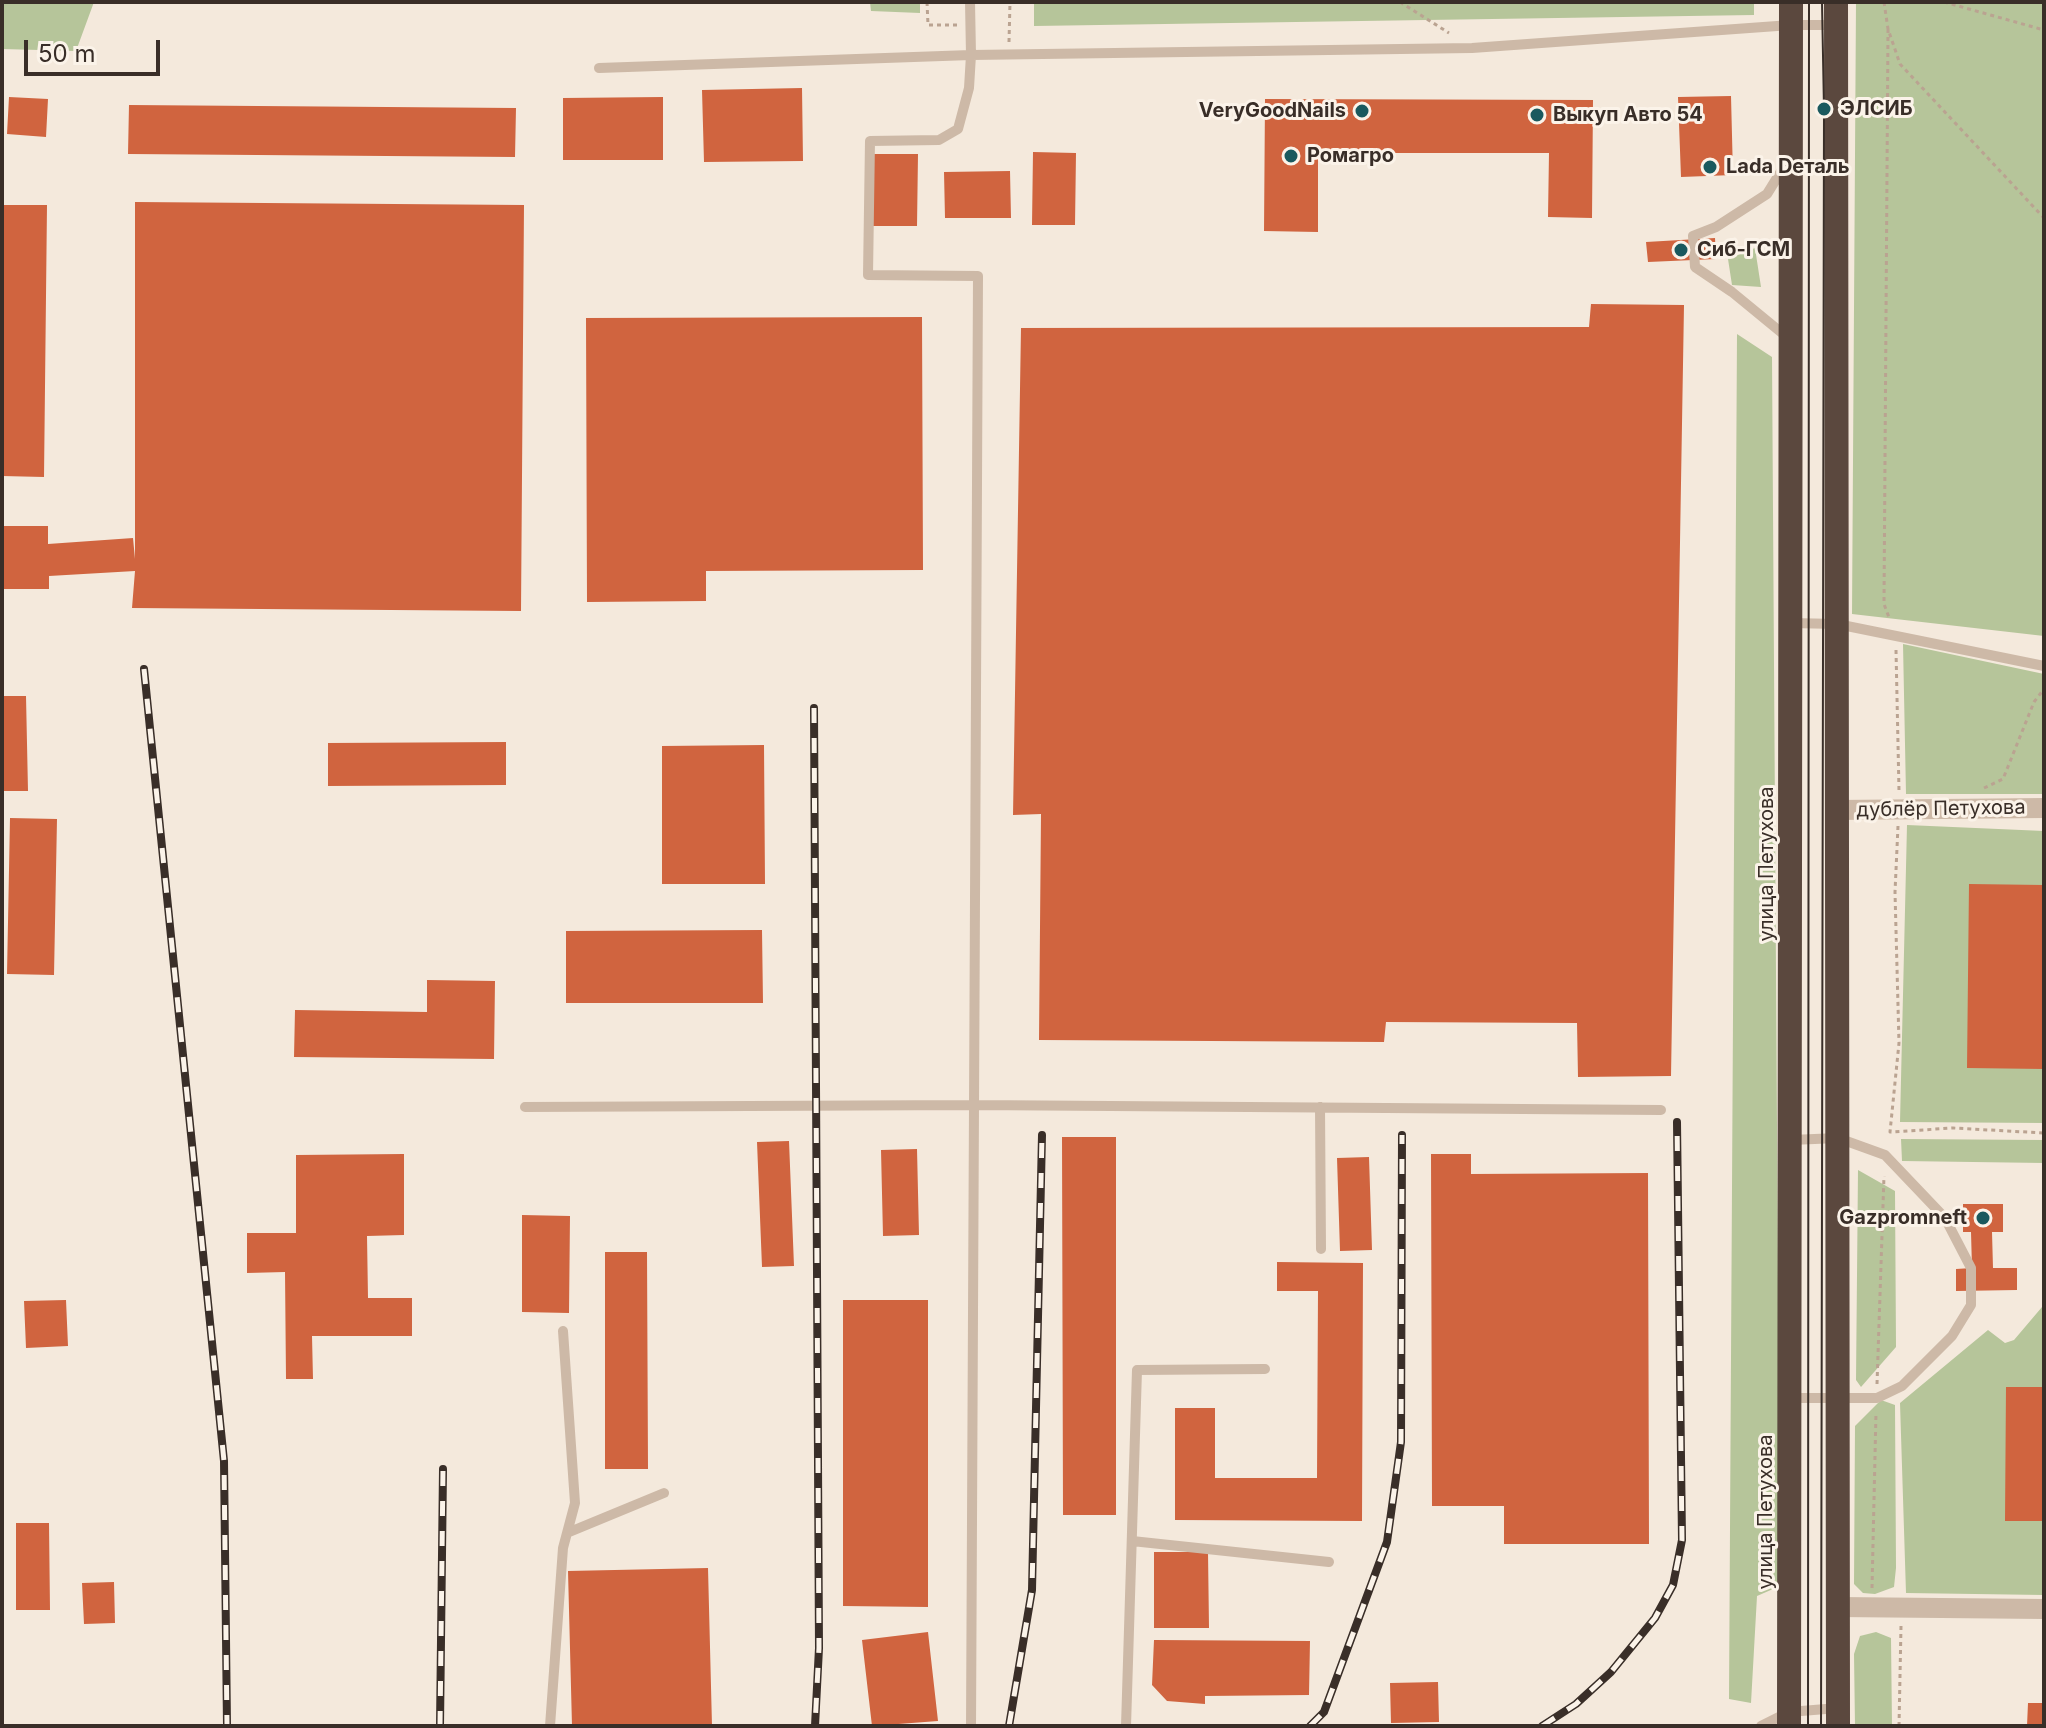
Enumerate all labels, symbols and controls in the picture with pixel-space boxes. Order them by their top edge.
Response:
scale bar [28,24,164,74]
text: 50 m [38,39,96,68]
place label: ЭЛСИБ [1840,97,1913,121]
place label: VeryGoodNails [1199,99,1346,123]
marker: ЭЛСИБ [1815,100,1833,118]
marker: VeryGoodNails [1353,102,1371,120]
place label: Выкуп Авто 54 [1553,103,1703,127]
marker: Выкуп Авто 54 [1528,106,1546,124]
place label: Ромагро [1307,144,1394,168]
marker: Ромагро [1282,147,1300,165]
place label: Lada Dеталь [1726,155,1850,179]
marker: Lada Dеталь [1701,158,1719,176]
place label: Сиб-ГСМ [1697,238,1790,262]
marker: Сиб-ГСМ [1672,241,1690,259]
street label: улица Петухова [1755,787,1779,941]
street label: дублёр Петухова [1856,796,2026,822]
place label: Gazpromneft [1839,1206,1967,1230]
marker: Gazpromneft [1974,1209,1992,1227]
street label: улица Петухова [1754,1435,1778,1589]

